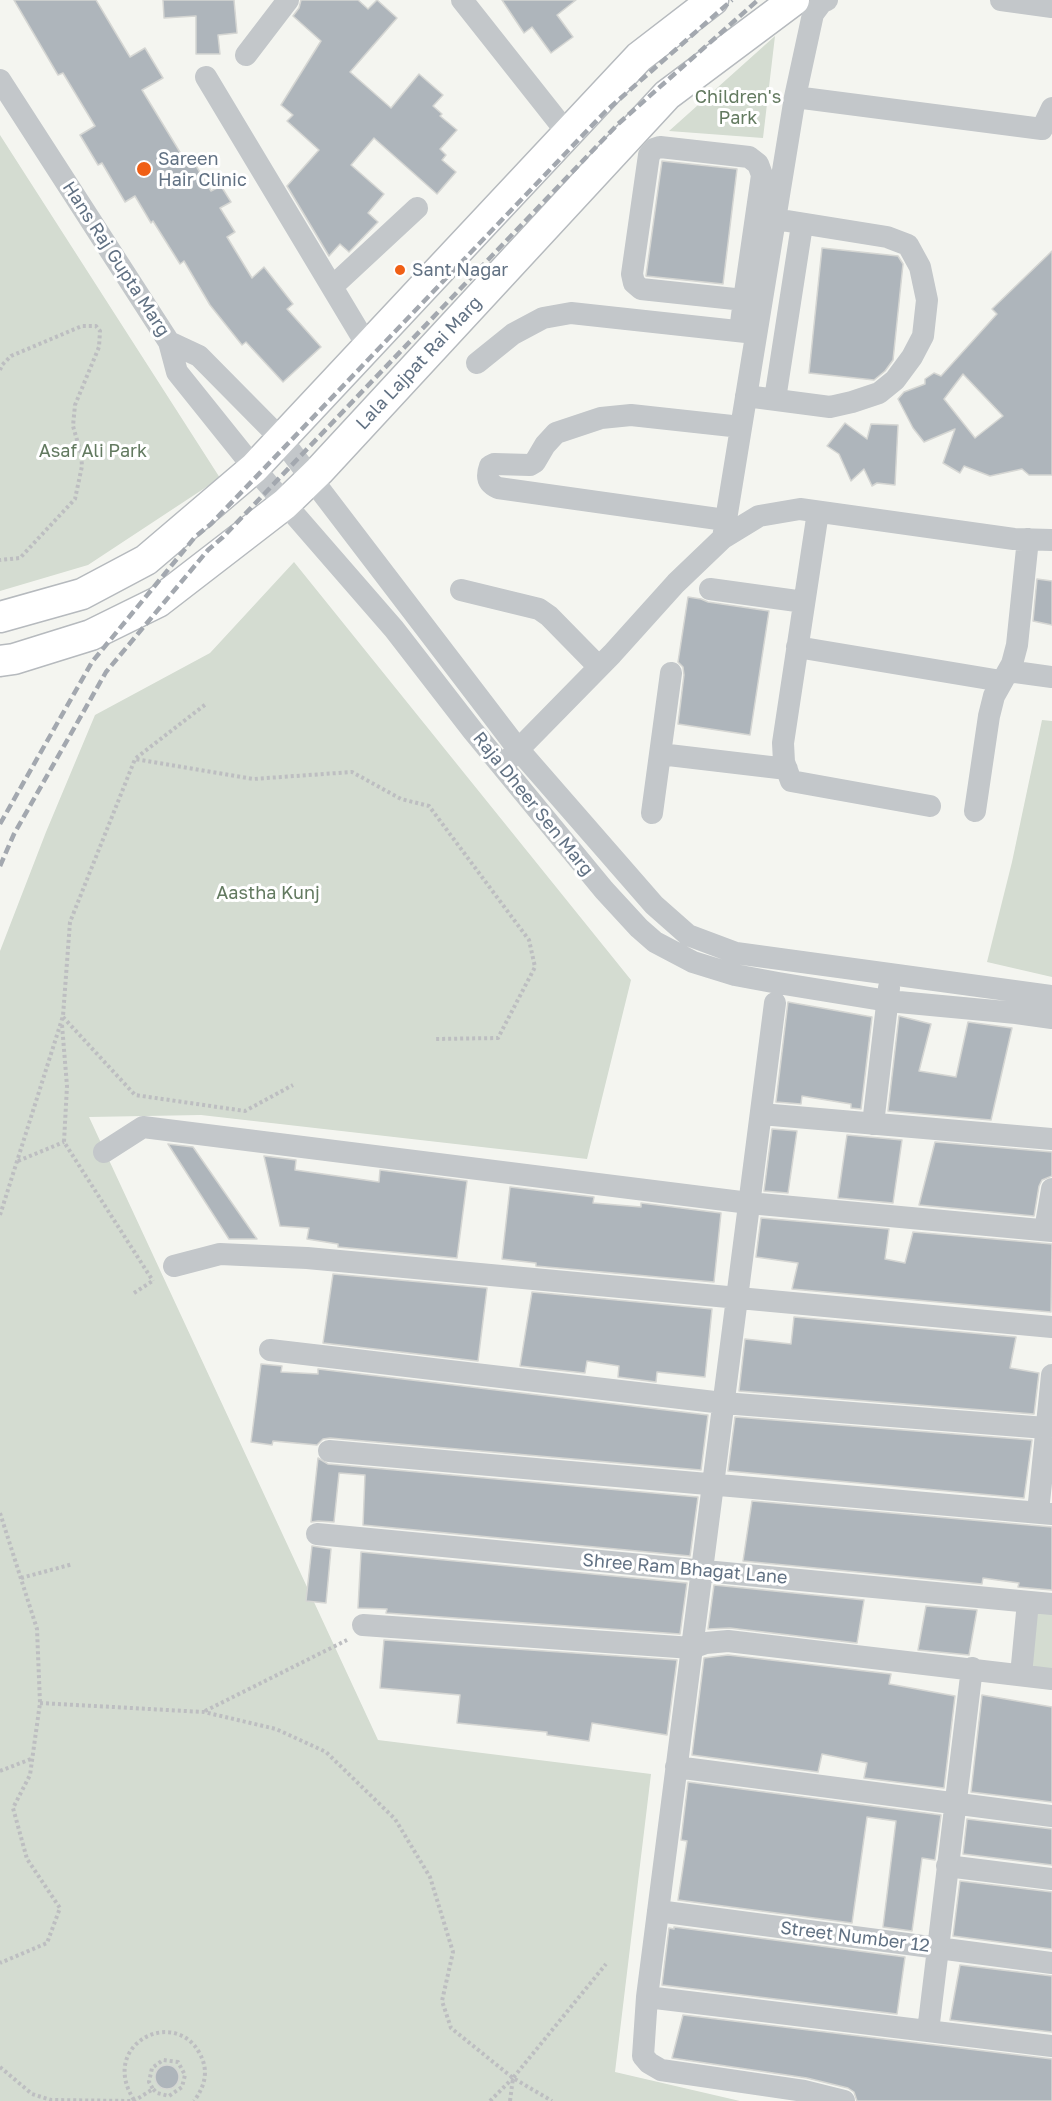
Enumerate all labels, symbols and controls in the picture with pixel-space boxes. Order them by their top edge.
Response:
park label: Children's Park [695,86,781,128]
place label: Sareen Hair Clinic [158,148,247,190]
marker: Sareen Hair Clinic [135,160,153,178]
street label: Hans Raj Gupta Marg [58,177,174,341]
place label: Sant Nagar [412,259,508,281]
marker: Sant Nagar [393,263,407,277]
street label: Lala Lajpat Rai Marg [352,292,486,434]
park label: Asaf Ali Park [39,440,147,462]
street label: Raja Dheer Sen Marg [468,728,598,880]
park label: Aastha Kunj [216,882,320,904]
street label: Shree Ram Bhagat Lane [582,1549,788,1589]
street label: Street Number 12 [779,1917,931,1957]

